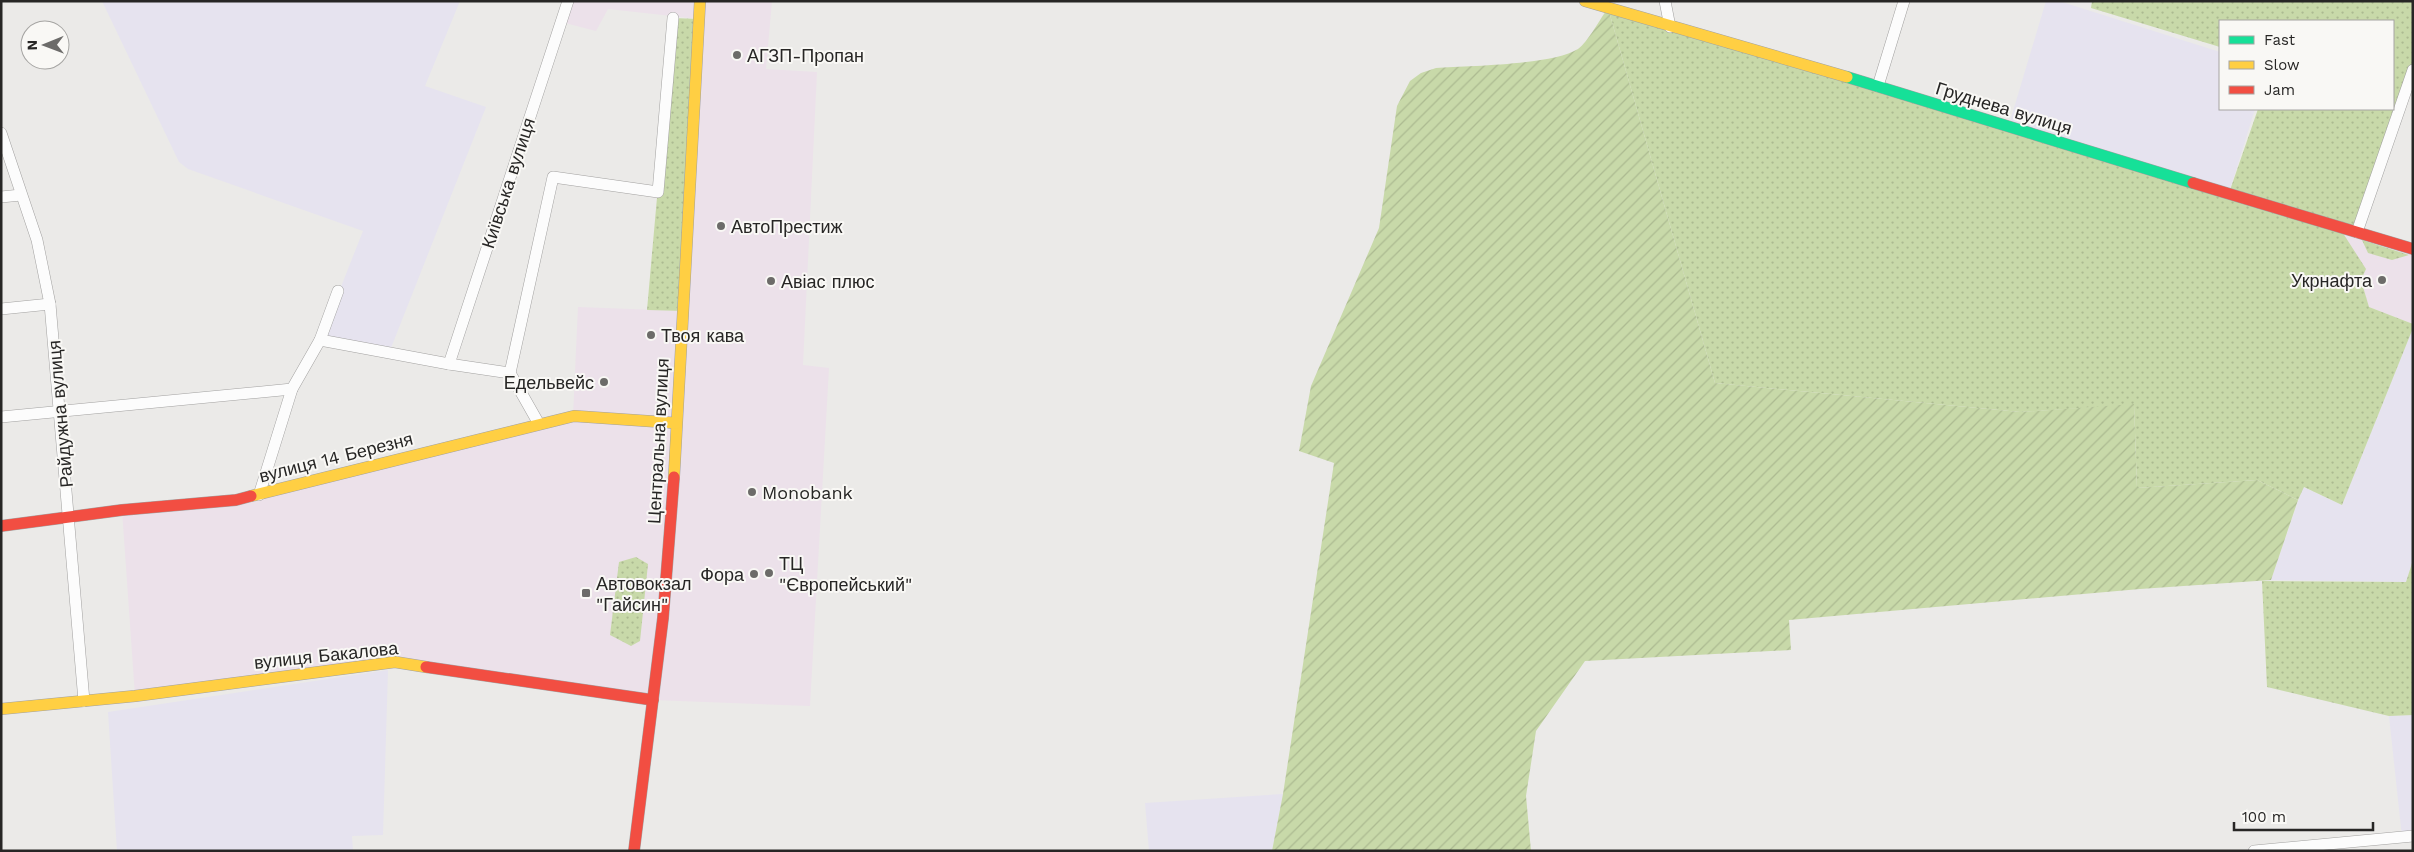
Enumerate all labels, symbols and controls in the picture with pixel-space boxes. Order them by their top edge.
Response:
north arrow [20,20,70,70]
legend [2219,20,2394,110]
text: Fast [2264,31,2296,49]
text: N [24,40,40,51]
place label: АГЗП-Пропан [747,45,864,66]
marker: АГЗП-Пропан [731,49,743,61]
text: Slow [2264,56,2300,74]
street label: Груднева вулиця [1933,77,2075,139]
text: Jam [2264,81,2295,99]
street label: Київська вулиця [477,115,539,251]
place label: АвтоПрестиж [731,216,843,237]
marker: АвтоПрестиж [715,220,727,232]
place label: Укрнафта [2291,270,2373,291]
place label: Авіас плюс [781,271,874,292]
marker: Укрнафта [2376,274,2388,286]
marker: Авіас плюс [765,275,777,287]
place label: Твоя кава [661,325,745,346]
marker: Твоя кава [645,329,657,341]
street label: Райдужна вулиця [43,340,77,488]
street label: Центральна вулиця [643,358,673,524]
place label: Едельвейс [504,372,594,393]
marker: Едельвейс [598,376,610,388]
street label: вулиця 14 Березня [257,428,415,486]
place label: Monobank [762,482,853,503]
marker: Monobank [746,486,758,498]
place label: ТЦ "Європейський" [779,553,912,595]
place label: Фора [700,564,745,585]
marker: ТЦ "Європейський" [763,567,775,579]
marker: Фора [748,568,760,580]
place label: Автовокзал "Гайсин" [596,573,691,615]
marker: Автовокзал "Гайсин" [580,587,592,599]
street label: вулиця Бакалова [253,637,400,673]
scale bar [2234,800,2373,832]
text: 100 m [2242,808,2286,826]

